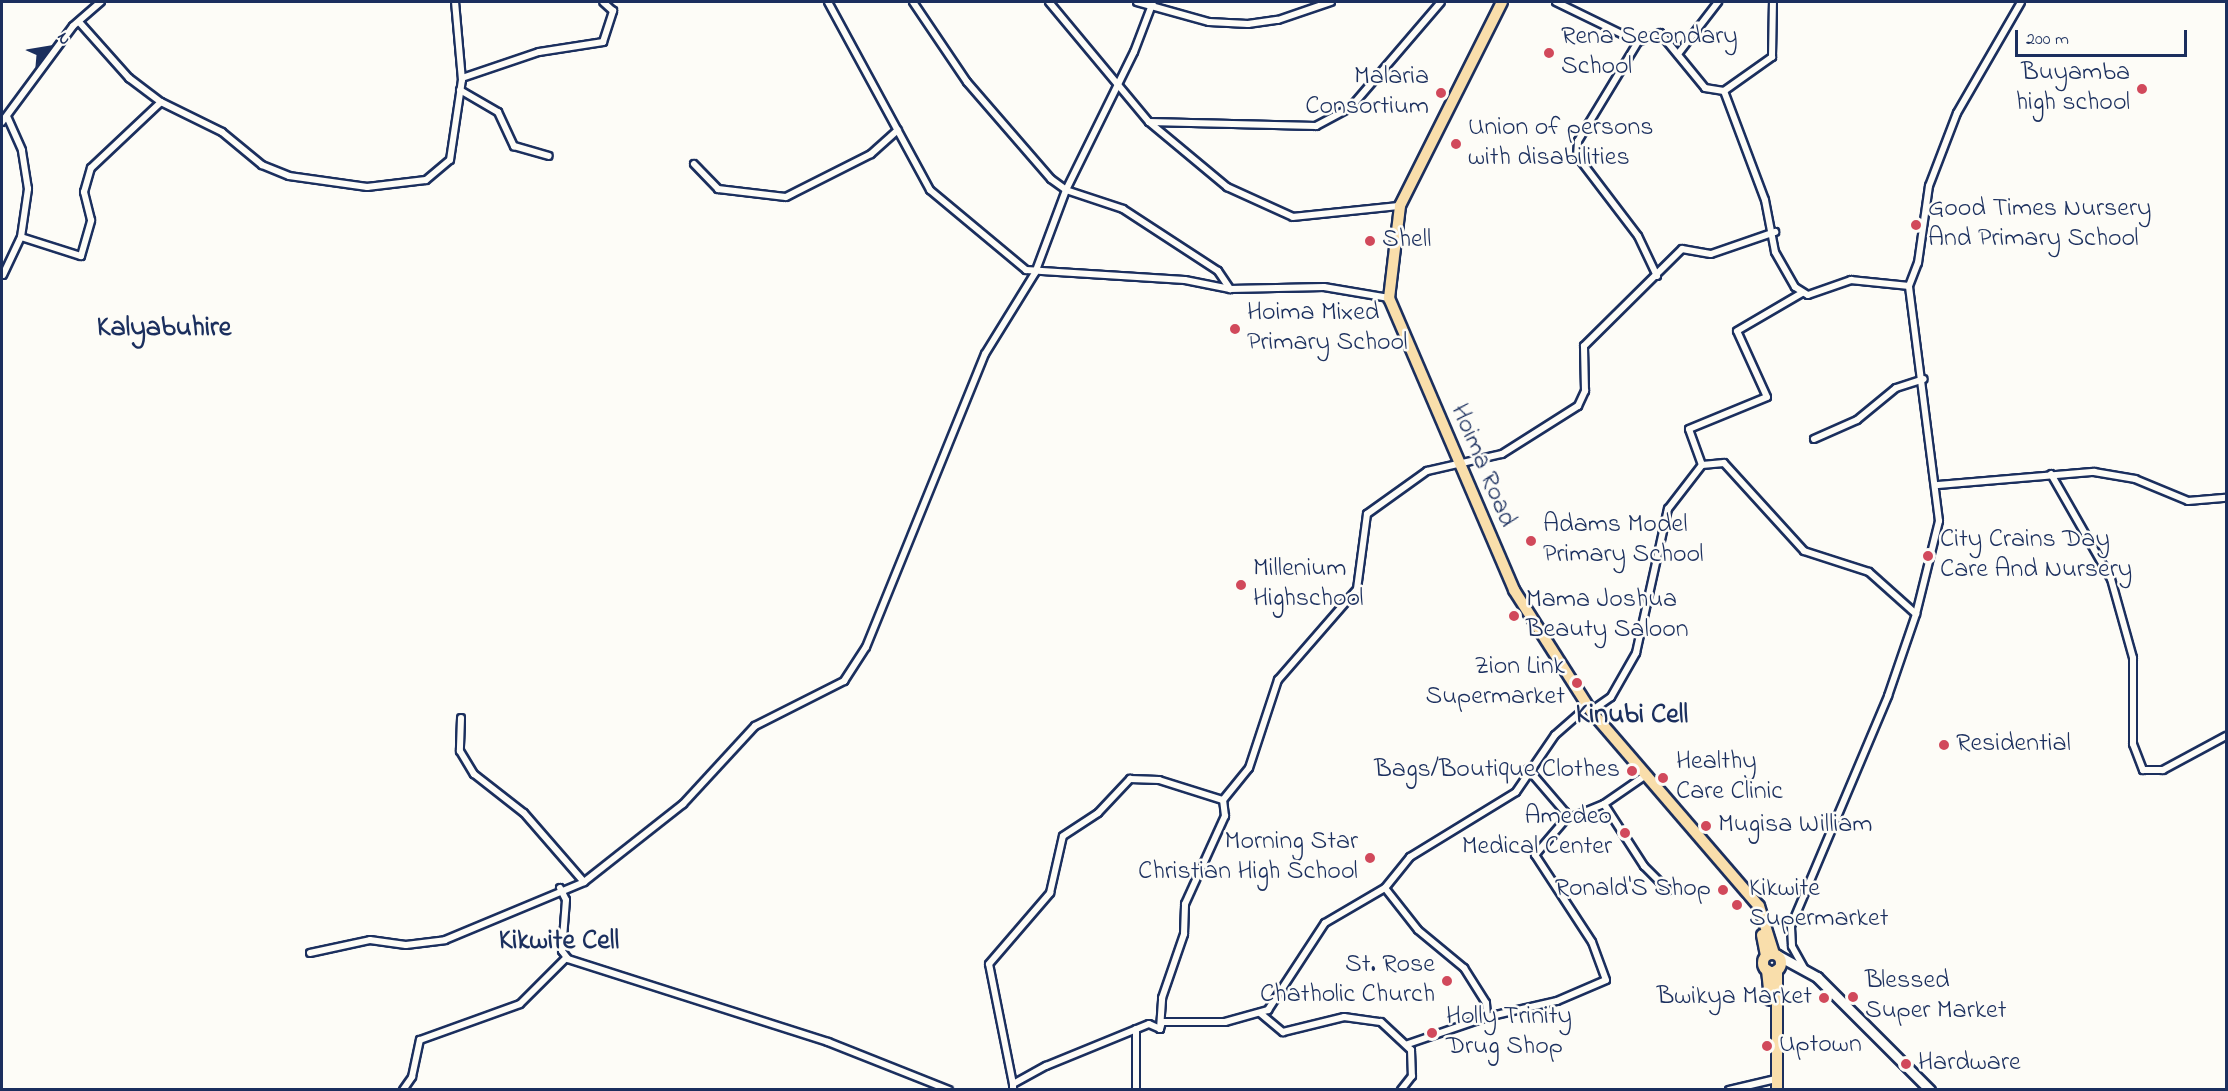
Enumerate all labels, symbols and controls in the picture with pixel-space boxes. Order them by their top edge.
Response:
north arrow [18,18,78,78]
scale bar [2018,18,2190,56]
place label: Rena Secondary School [1561,22,1738,83]
text: 200 m [2026,27,2069,53]
text: N [50,28,76,50]
marker: Rena Secondary School [1542,46,1556,60]
place label: Buyamba high school [2016,58,2130,119]
place label: Malaria Consortium [1305,62,1429,124]
marker: Buyamba high school [2135,82,2149,96]
marker: Malaria Consortium [1434,86,1448,100]
place label: Union of persons with disabilities [1468,113,1654,174]
marker: Union of persons with disabilities [1449,137,1463,151]
place label: Good Times Nursery And Primary School [1928,194,2151,255]
marker: Good Times Nursery And Primary School [1909,218,1923,232]
place label: Shell [1382,225,1431,257]
marker: Shell [1363,234,1377,248]
place label: Hoima Mixed Primary School [1247,298,1408,360]
district label: Kalyabuhire [97,312,231,346]
marker: Hoima Mixed Primary School [1228,322,1242,336]
street label: Hoima Road [1442,400,1522,532]
place label: Adams Model Primary School [1543,510,1704,572]
place label: City Crains Day Care And Nursery [1940,525,2132,586]
marker: Adams Model Primary School [1524,534,1538,548]
marker: City Crains Day Care And Nursery [1921,549,1935,563]
place label: Millenium Highschool [1253,554,1364,616]
marker: Millenium Highschool [1234,578,1248,592]
place label: Mama Joshua Beauty Saloon [1526,585,1689,646]
marker: Mama Joshua Beauty Saloon [1507,609,1521,623]
place label: Zion Link Supermarket [1426,652,1565,714]
marker: Zion Link Supermarket [1570,676,1584,690]
district label: Kinubi Cell [1576,699,1688,733]
place label: Residential [1956,729,2071,761]
marker: Residential [1937,738,1951,752]
place label: Healthy Care Clinic [1676,747,1783,808]
place label: Bags/Boutique Clothes [1374,755,1620,787]
marker: Bags/Boutique Clothes [1625,764,1639,778]
marker: Healthy Care Clinic [1654,769,1672,787]
place label: Amedeo Medical Center [1462,802,1612,864]
place label: Mugisa William [1718,810,1872,842]
marker: Mugisa William [1699,819,1713,833]
marker: Amedeo Medical Center [1616,824,1634,842]
place label: Morning Star Christian High School [1138,827,1358,888]
marker: Morning Star Christian High School [1363,851,1377,865]
place label: Ronald'S Shop [1555,874,1711,906]
place label: Kikwite Supermarket [1749,874,1888,936]
marker: Ronald'S Shop [1716,883,1730,897]
marker: Kikwite Supermarket [1730,898,1744,912]
district label: Kikwite Cell [499,925,619,959]
place label: St. Rose Chatholic Church [1260,950,1435,1012]
place label: Blessed Super Market [1865,966,2006,1028]
marker: St. Rose Chatholic Church [1440,974,1454,988]
place label: Bwikya Market [1657,982,1812,1014]
marker: Blessed Super Market [1846,990,1860,1004]
marker: Bwikya Market [1817,991,1831,1005]
place label: Holly Trinity Drug Shop [1446,1002,1572,1064]
marker: Holly Trinity Drug Shop [1423,1024,1441,1042]
place label: Uptown [1779,1030,1862,1062]
marker: Uptown [1760,1039,1774,1053]
place label: Hardware [1918,1048,2021,1080]
marker: Hardware [1899,1057,1913,1071]

